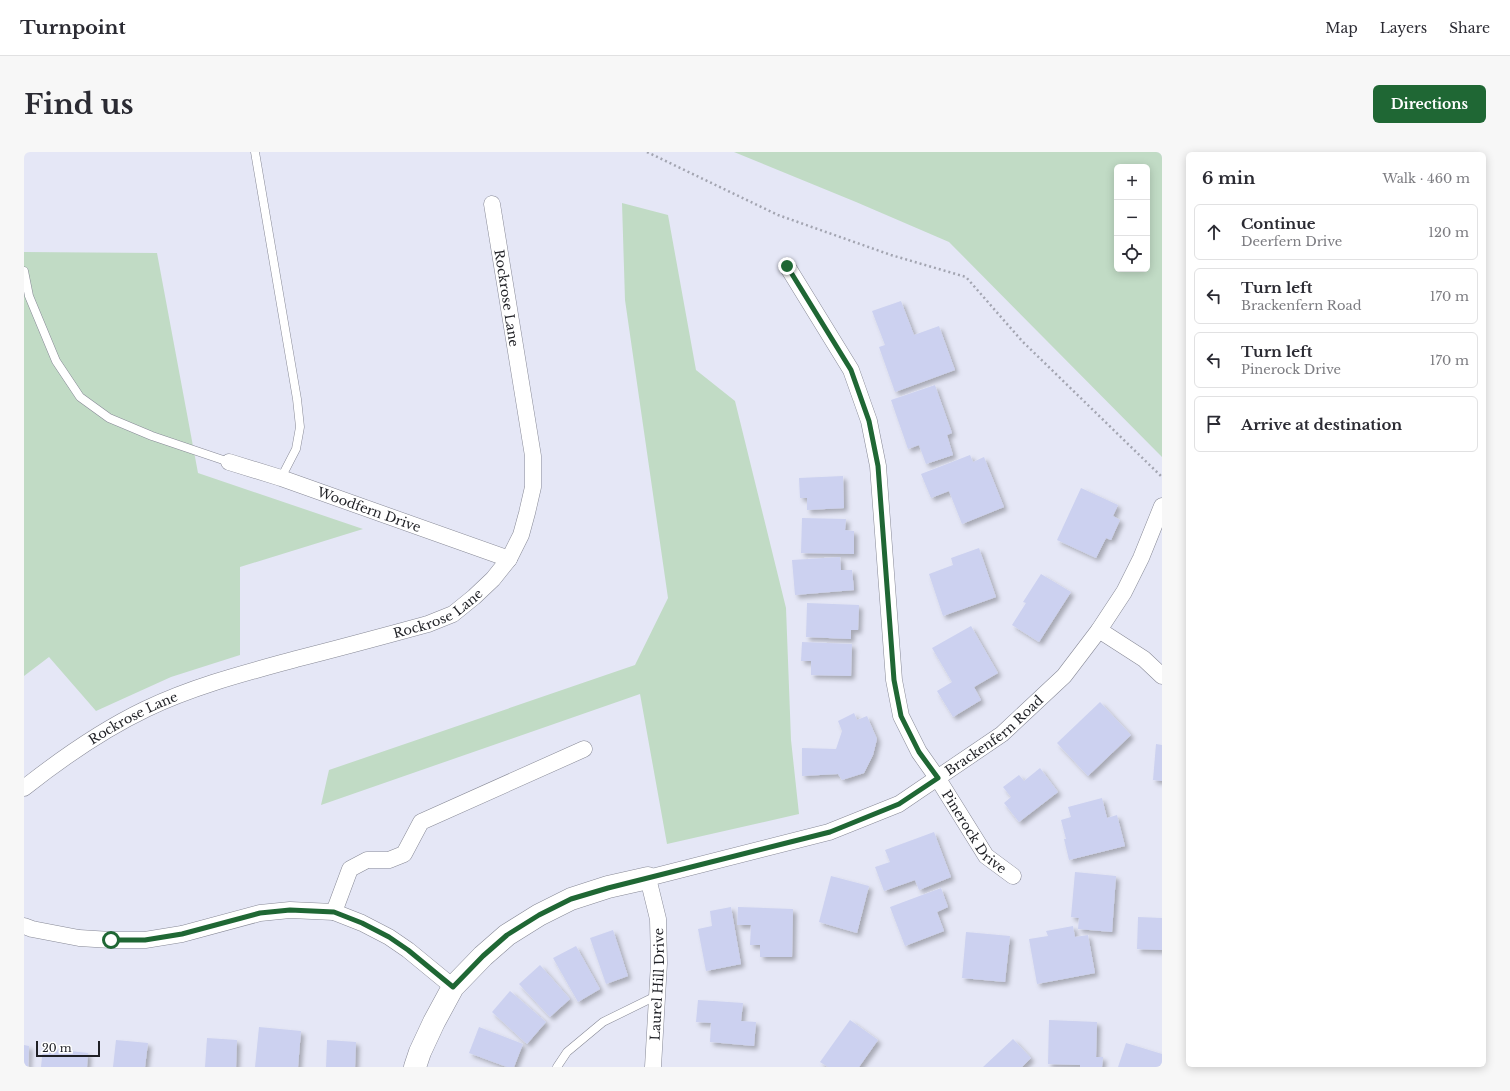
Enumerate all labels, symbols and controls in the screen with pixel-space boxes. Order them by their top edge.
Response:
text: Turnpoint [20,16,126,39]
text: Map [1325,19,1358,37]
text: Layers [1380,19,1427,37]
text: Share [1449,19,1490,37]
button: Directions [1373,85,1486,123]
text: Find us [24,87,134,122]
map controls [1114,164,1150,272]
button: + [1114,164,1150,200]
text: 6 min [1202,168,1255,189]
text: Walk · 460 m [1383,170,1470,187]
button: − [1114,200,1150,236]
text: Continue [1241,214,1316,233]
icon: ahead [1203,221,1225,243]
text: 120 m [1428,224,1469,241]
text: Deerfern Drive [1241,233,1342,250]
button: locate [1114,236,1150,272]
street label: Rockrose Lane [490,248,523,348]
route end [778,257,796,275]
text: Turn left [1241,278,1312,297]
icon: left [1203,285,1225,307]
text: 170 m [1430,288,1469,305]
text: Brackenfern Road [1241,297,1361,314]
text: Turn left [1241,342,1312,361]
icon: left [1203,349,1225,371]
text: 170 m [1430,352,1469,369]
text: Pinerock Drive [1241,361,1341,378]
icon: arrive [1203,413,1225,435]
text: Arrive at destination [1241,415,1402,434]
street label: Woodfern Drive [314,483,423,536]
street label: Rockrose Lane [391,585,487,642]
street label: Rockrose Lane [85,688,180,748]
street label: Brackenfern Road [942,692,1047,779]
street label: Pinerock Drive [938,787,1010,877]
street label: Laurel Hill Drive [647,928,668,1041]
route start [102,931,120,949]
scale bar [36,1039,100,1058]
text: 20 m [42,1041,72,1055]

